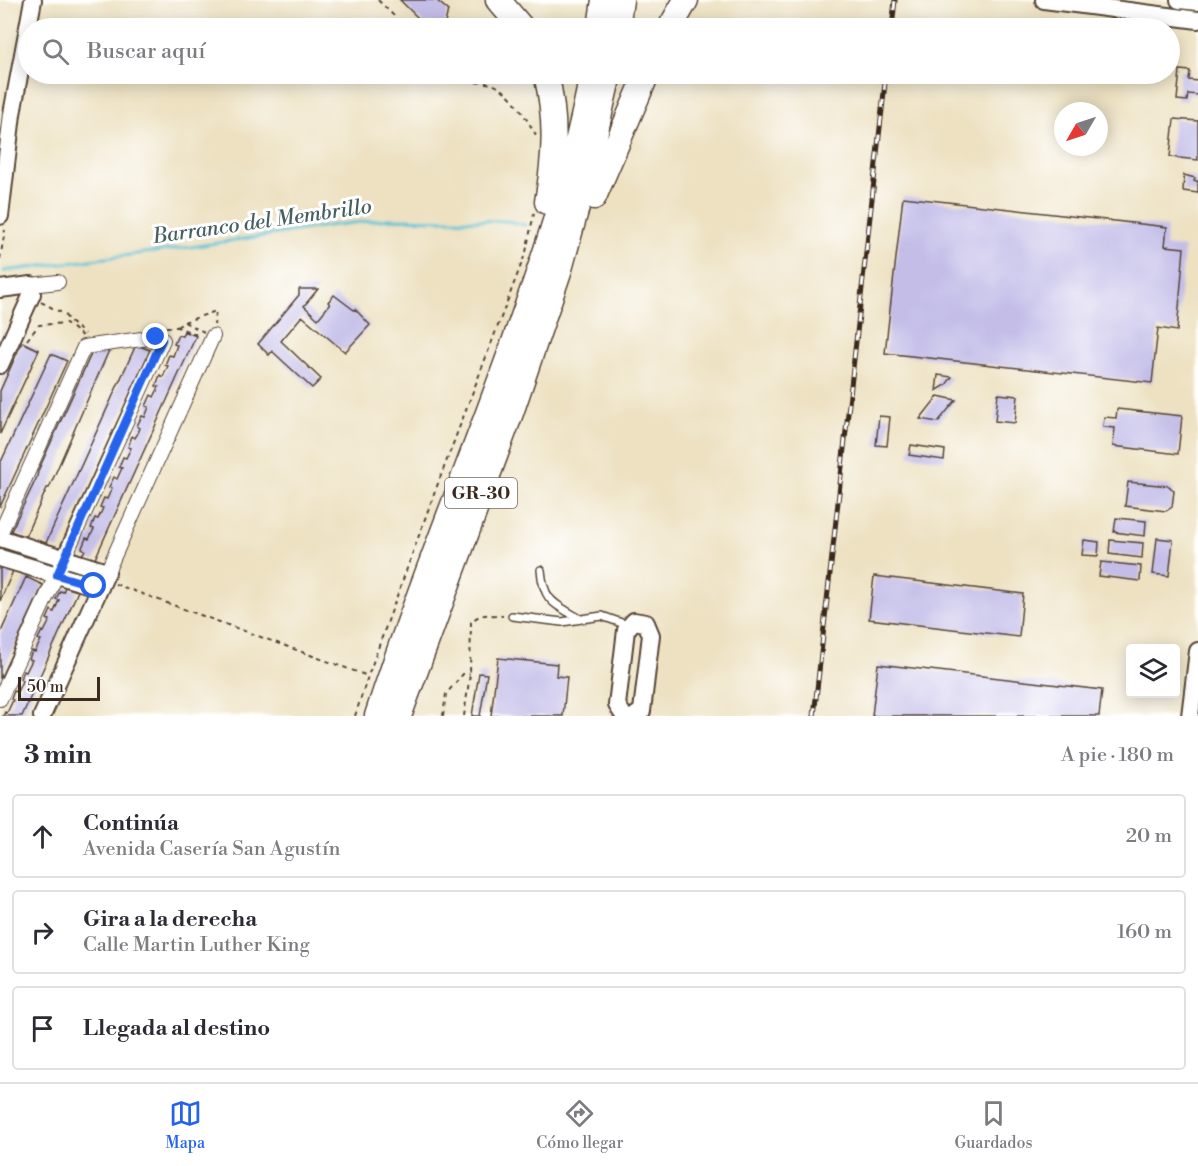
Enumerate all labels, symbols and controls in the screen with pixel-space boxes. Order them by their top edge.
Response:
search box [18,18,1180,84]
icon: search [39,35,72,68]
text: Buscar aquí [87,38,205,65]
north arrow [1054,102,1108,156]
water label: Barranco del Membrillo [150,194,373,250]
route end [142,323,168,349]
road number: GR-30 [445,478,517,508]
route start [80,572,106,598]
map controls [1126,644,1180,698]
button: layers [1126,644,1180,698]
scale bar [18,674,100,702]
text: 50 m [27,677,64,697]
text: 3 min [24,739,92,771]
text: A pie · 180 m [1061,743,1174,768]
text: Continúa [83,810,179,837]
icon: ahead [26,820,59,853]
text: 20 m [1126,824,1172,849]
text: Avenida Casería San Agustín [83,837,340,862]
text: Gira a la derecha [83,906,257,933]
icon: right [26,916,59,949]
text: 160 m [1117,920,1172,945]
text: Calle Martin Luther King [83,933,310,958]
icon: arrive [26,1012,59,1045]
text: Llegada al destino [83,1015,270,1042]
tab: Mapa [166,1097,205,1153]
tab: Cómo llegar [536,1097,623,1153]
tab: Guardados [954,1097,1032,1153]

